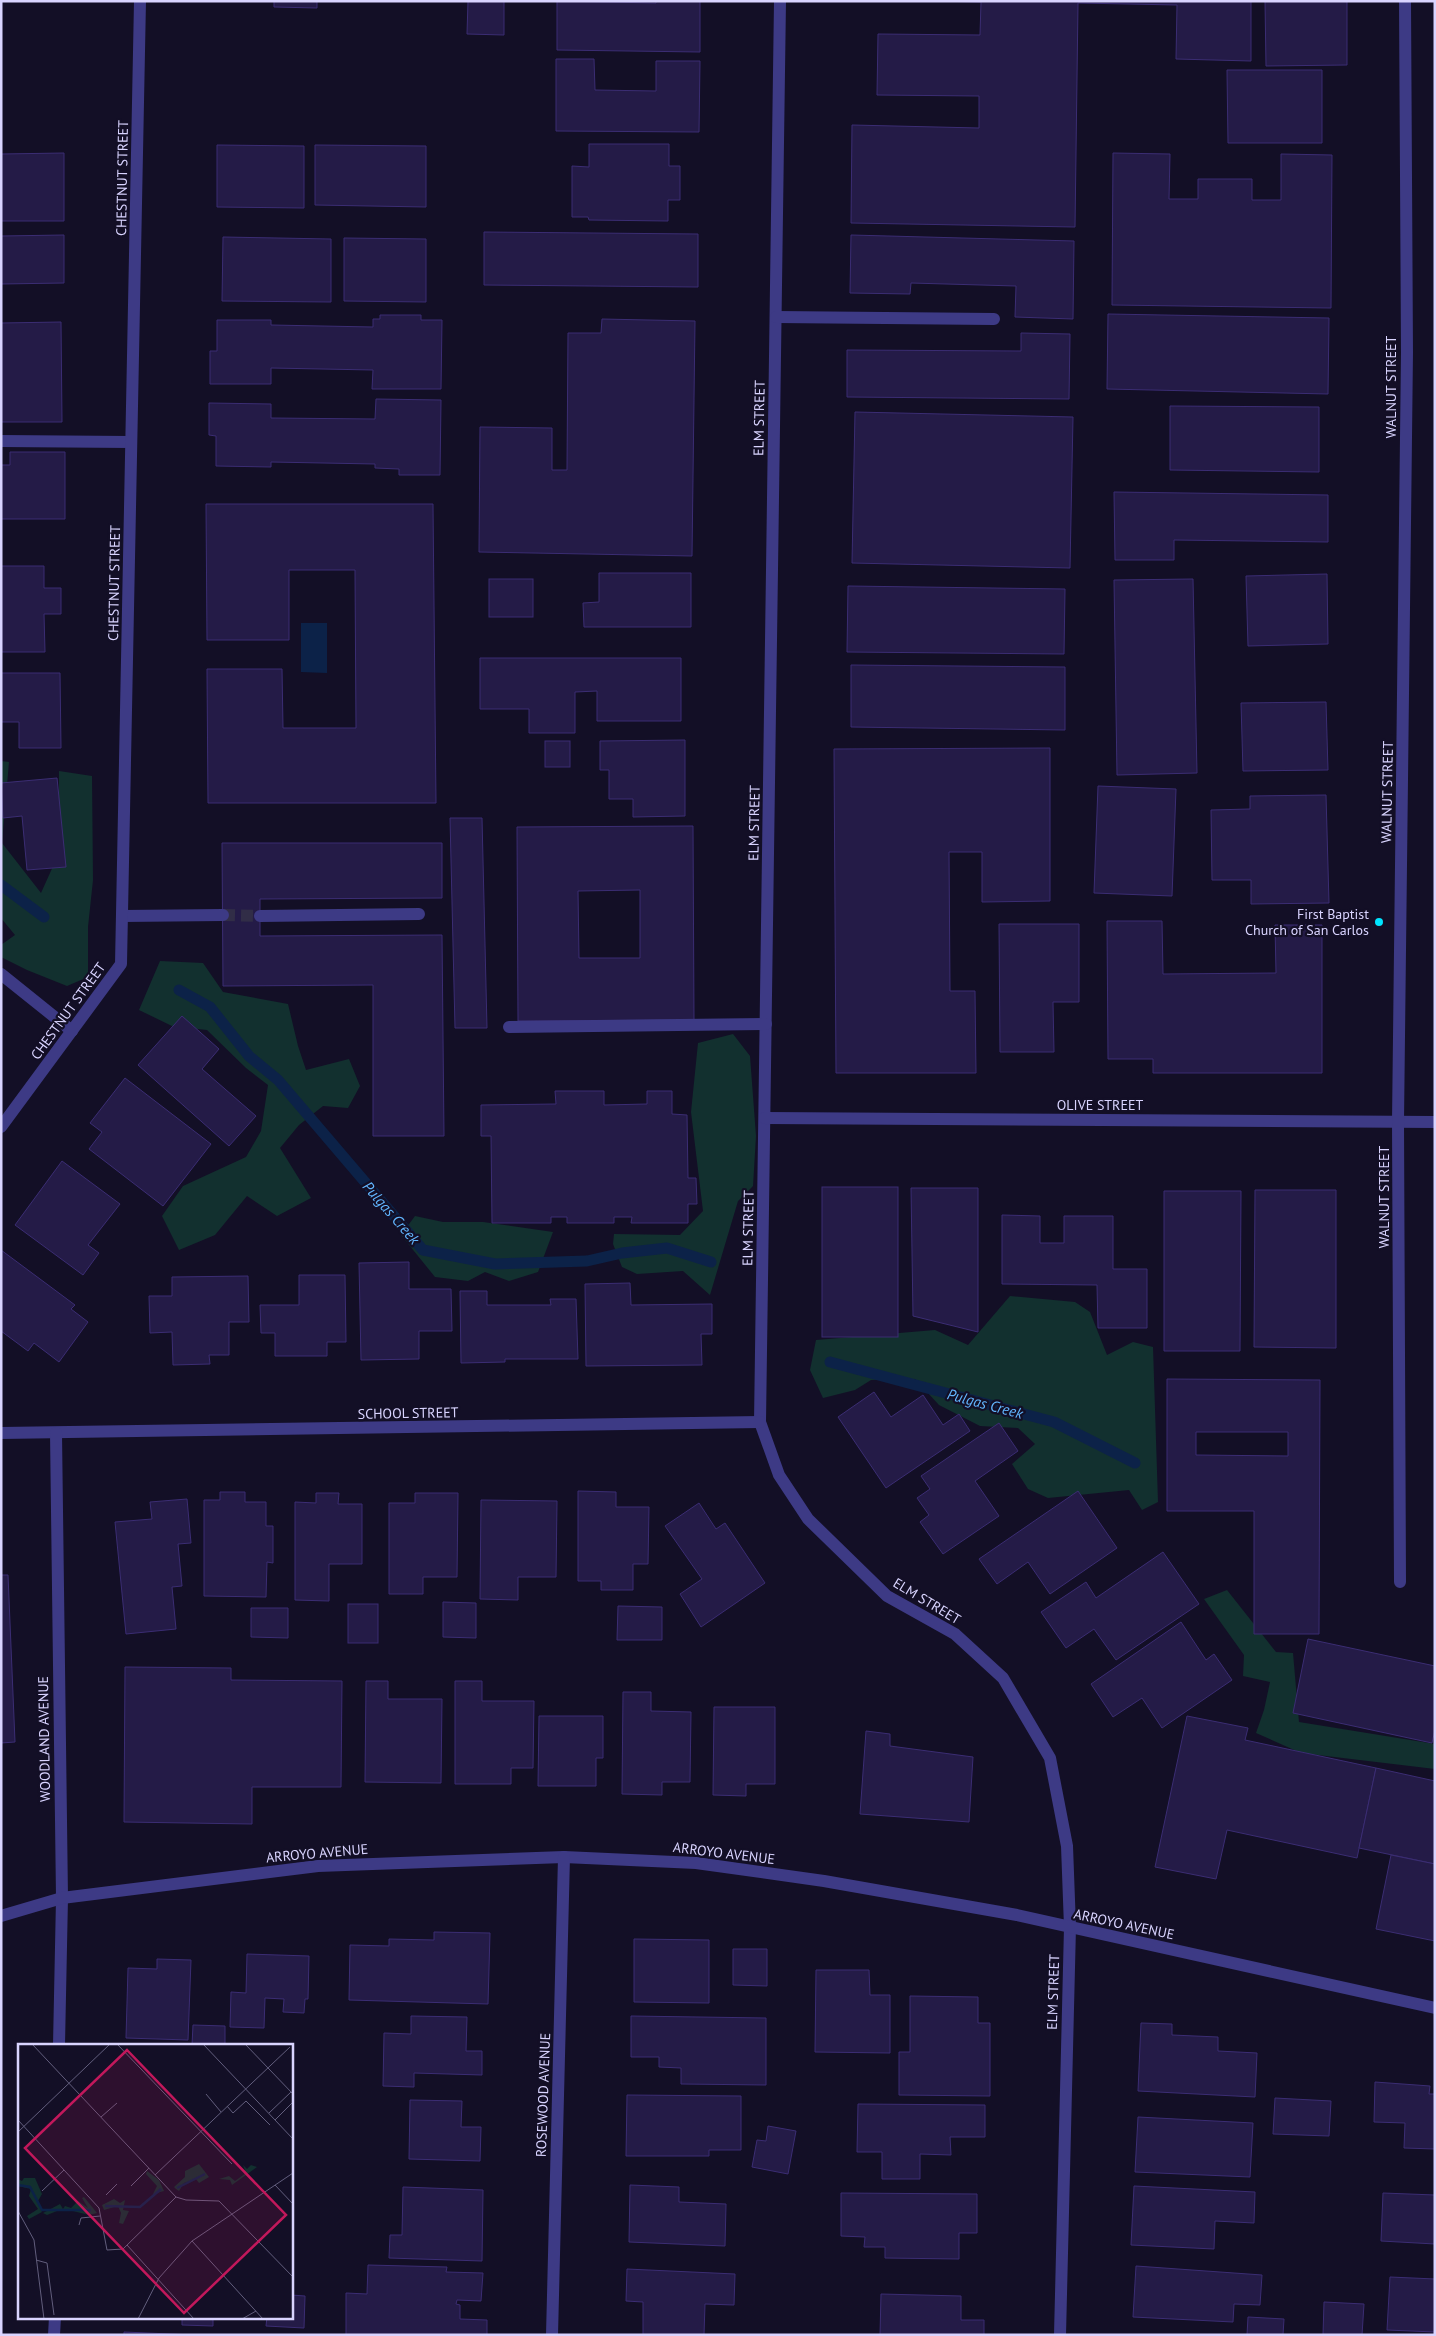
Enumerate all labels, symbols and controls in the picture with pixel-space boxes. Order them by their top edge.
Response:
street label: CHESTNUT STREET [112,120,132,236]
street label: WALNUT STREET [1382,336,1400,438]
street label: ELM STREET [749,380,769,456]
street label: CHESTNUT STREET [104,525,124,641]
street label: WALNUT STREET [1377,740,1397,843]
street label: ELM STREET [744,785,764,861]
place label: First Baptist Church of San Carlos [1245,905,1369,939]
marker: First Baptist Church of San Carlos [1373,916,1385,928]
street label: CHESTNUT STREET [27,959,109,1063]
street label: OLIVE STREET [1057,1096,1143,1114]
street label: WALNUT STREET [1375,1146,1393,1248]
water label: Pulgas Creek [359,1177,425,1249]
street label: ELM STREET [738,1190,758,1266]
water label: Pulgas Creek [945,1384,1026,1423]
street label: SCHOOL STREET [357,1403,459,1423]
street label: ELM STREET [890,1574,964,1628]
street label: WOODLAND AVENUE [34,1676,54,1802]
street label: ARROYO AVENUE [672,1838,776,1868]
street label: ARROYO AVENUE [265,1840,369,1866]
street label: ARROYO AVENUE [1072,1905,1176,1943]
street label: ELM STREET [1043,1954,1063,2030]
street label: ROSEWOOD AVENUE [532,2033,554,2157]
inset map [18,2044,292,2318]

